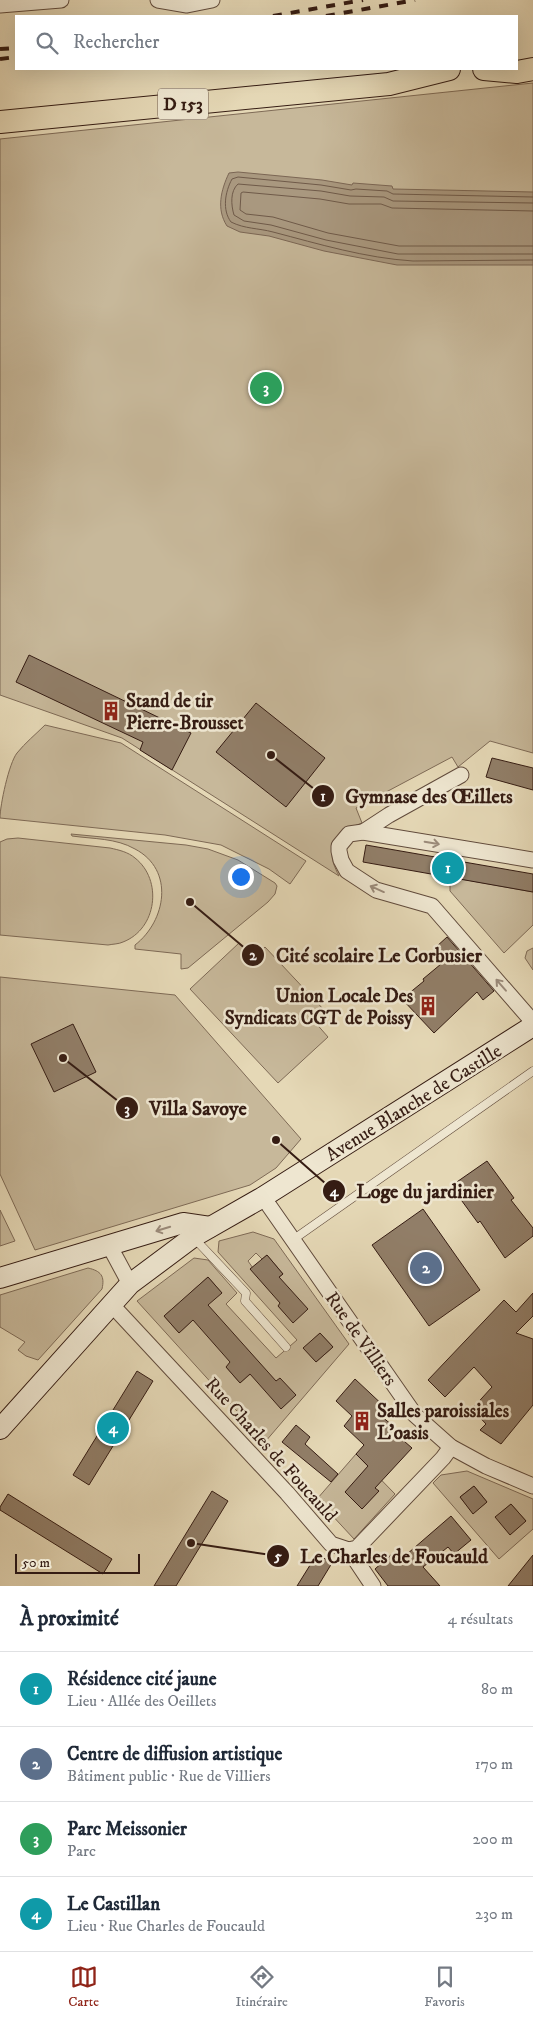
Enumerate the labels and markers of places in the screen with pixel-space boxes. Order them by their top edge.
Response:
pin: 3 [250,369,282,407]
place label: Stand de tir Pierre-Brousset [126,690,244,735]
building icon: Stand de tir Pierre-Brousset [100,700,122,722]
callout: Gymnase des Œillets [310,778,523,813]
pin: 1 [432,849,464,887]
callout: Cité scolaire Le Corbusier [241,937,492,972]
place label: Union Locale Des Syndicats CGT de Poissy [225,985,414,1030]
building icon: Union Locale Des Syndicats CGT de Poissy [417,995,439,1017]
callout: Villa Savoye [115,1091,257,1126]
callout: Loge du jardinier [322,1173,504,1208]
pin: 2 [410,1249,442,1287]
place label: Salles paroissiales L'oasis [377,1400,510,1445]
pin: 4 [97,1409,129,1447]
building icon: Salles paroissiales L'oasis [351,1410,373,1432]
callout: Le Charles de Foucauld [265,1539,499,1574]

